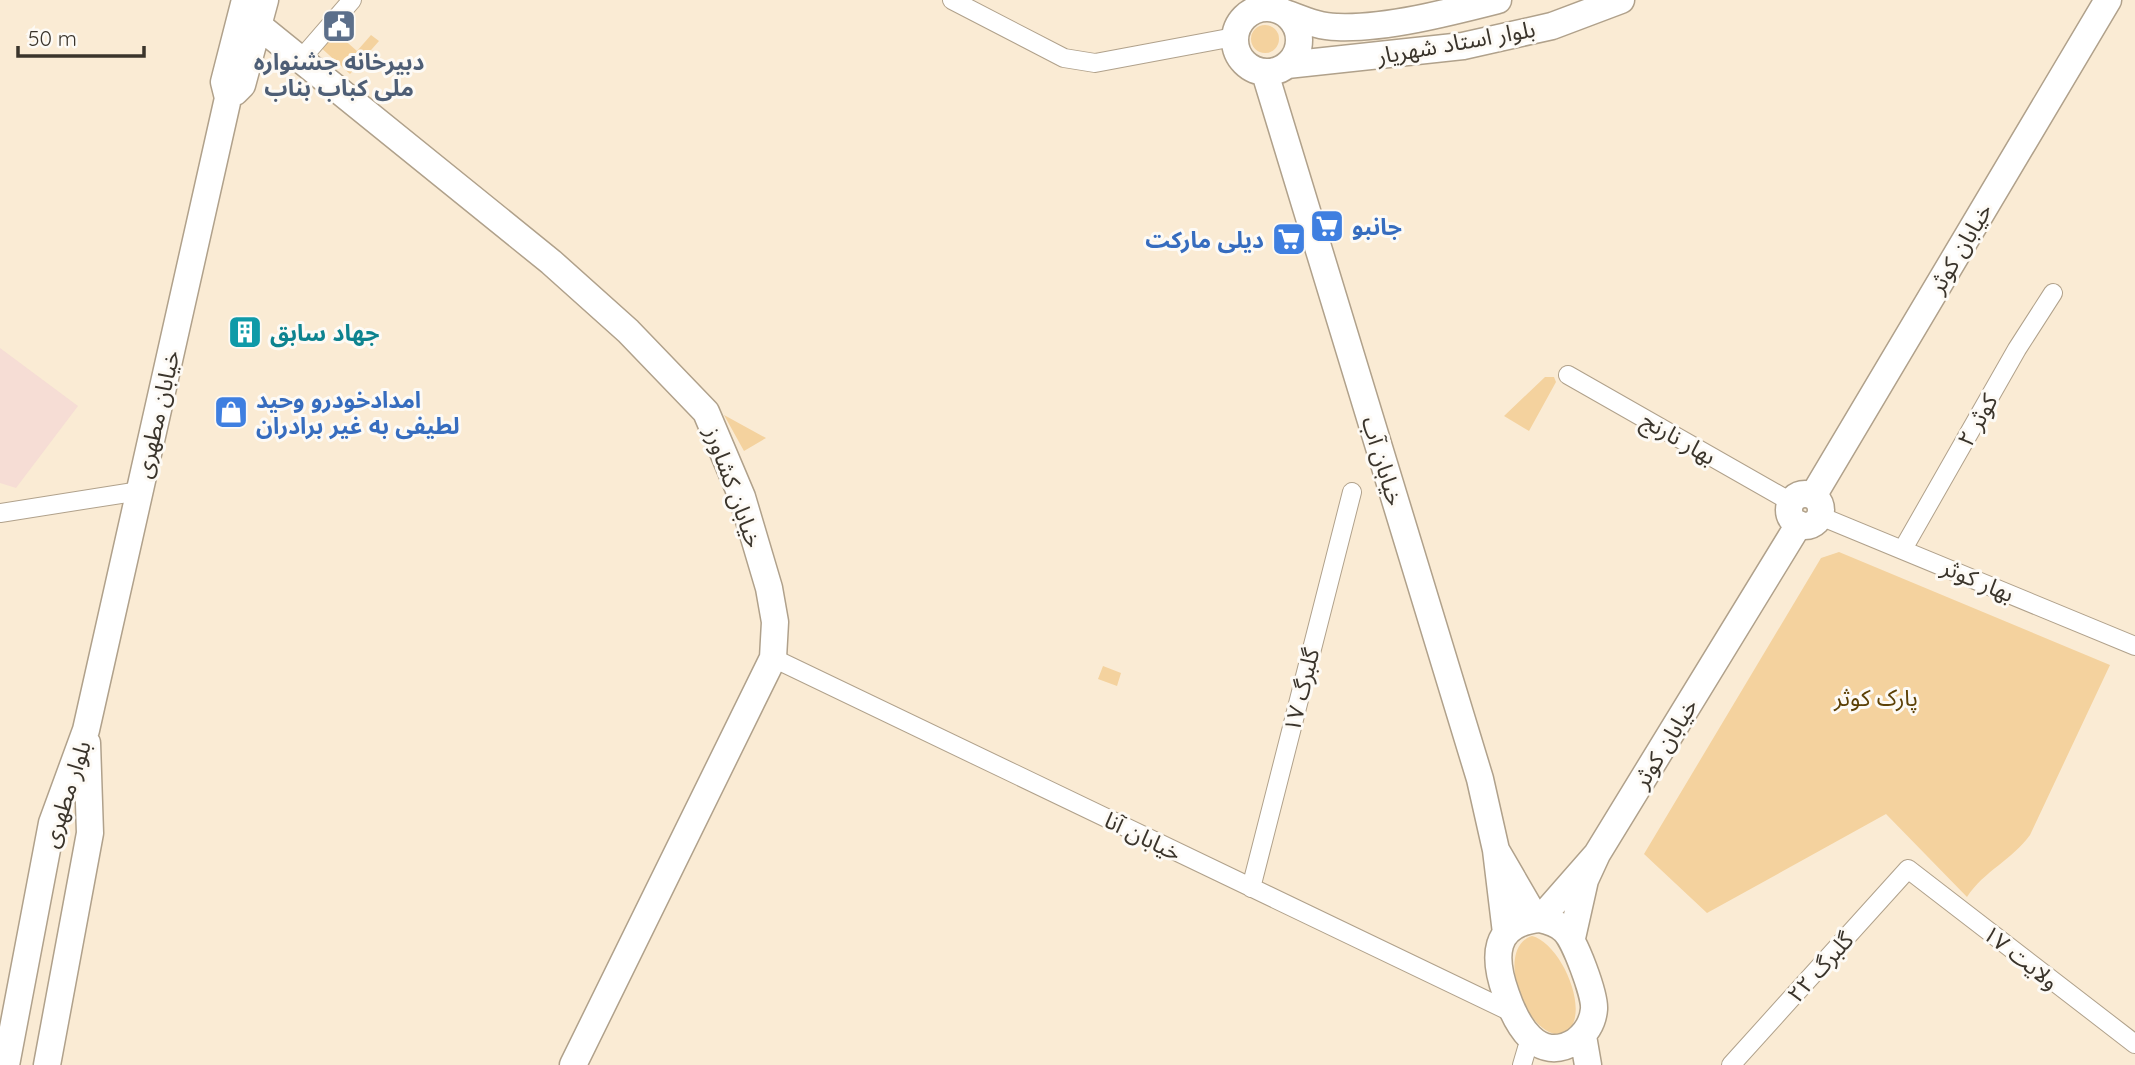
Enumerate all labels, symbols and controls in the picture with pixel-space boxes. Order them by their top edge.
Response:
public building icon: دبیرخانه جشنواره ملی کباب بناب [320,7,358,45]
scale bar [18,14,144,58]
street label: بلوار استاد شهریار [1374,14,1537,70]
text: 50 m [28,25,77,51]
place label: دبیرخانه جشنواره ملی کباب بناب [254,47,424,102]
street label: خیابان کوثر [1921,198,1998,299]
supermarket icon: جانبو [1308,207,1346,245]
place label: جانبو [1352,212,1402,241]
supermarket icon: دیلی مارکت [1270,220,1308,258]
place label: دیلی مارکت [1145,225,1264,254]
building icon: جهاد سابق [226,313,264,351]
place label: جهاد سابق [270,318,379,348]
street label: خیابان مطهری [128,347,186,481]
place label: امدادخودرو وحید لطیفی به غیر برادران [256,385,460,440]
street label: کوثر ۲ [1951,388,2004,451]
shop icon: امدادخودرو وحید لطیفی به غیر برادران [212,393,250,431]
street label: بهار نارنج [1635,405,1721,473]
street label: خیابان آب [1356,413,1410,509]
street label: خیابان کشاورز [698,422,769,551]
street label: بهار کوثر [1937,551,2018,608]
street label: گلبرگ ۱۷ [1277,645,1326,735]
park label: پارک کوثر [1833,683,1918,713]
street label: خیابان کوثر [1626,693,1704,794]
street label: بلوار مطهری [35,737,97,851]
street label: خیابان آنا [1100,805,1186,867]
street label: ولایت ۱۷ [1977,918,2065,996]
street label: گلبرگ ۲۲ [1781,925,1860,1008]

